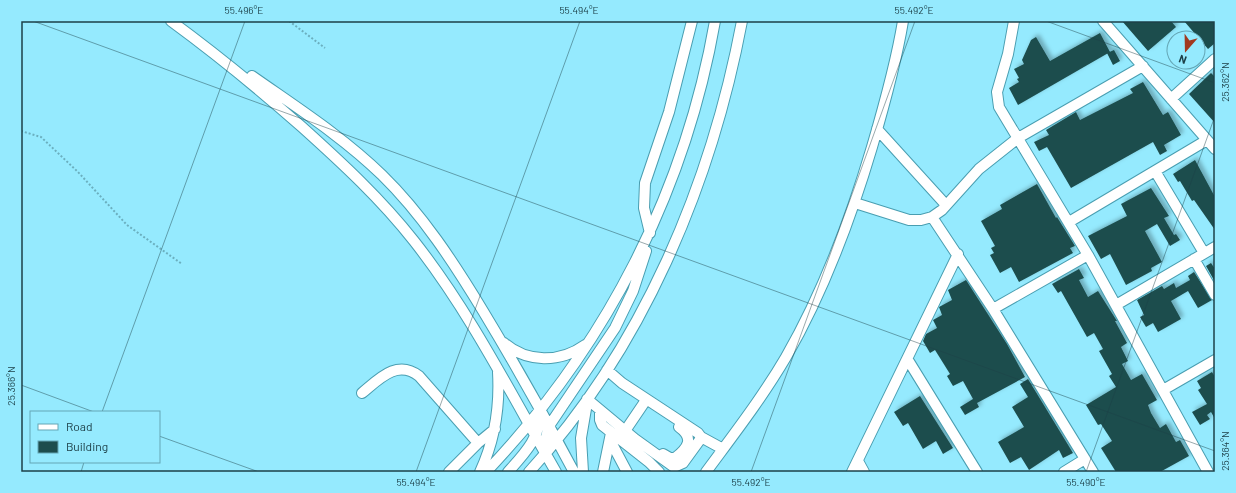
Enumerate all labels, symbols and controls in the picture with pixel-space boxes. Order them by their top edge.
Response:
text: 55.496°E [225,4,263,16]
text: 55.494°E [559,4,599,16]
text: 55.492°E [895,4,934,16]
north arrow [1166,30,1206,70]
text: N [1177,53,1188,67]
text: 25.362°N [1219,62,1231,102]
text: 25.366°N [5,366,17,406]
legend [30,411,160,463]
text: Road [66,419,93,433]
text: 25.364°N [1219,431,1231,471]
text: Building [66,439,108,453]
text: 55.494°E [396,476,436,488]
text: 55.492°E [732,476,771,488]
text: 55.490°E [1066,476,1106,488]

